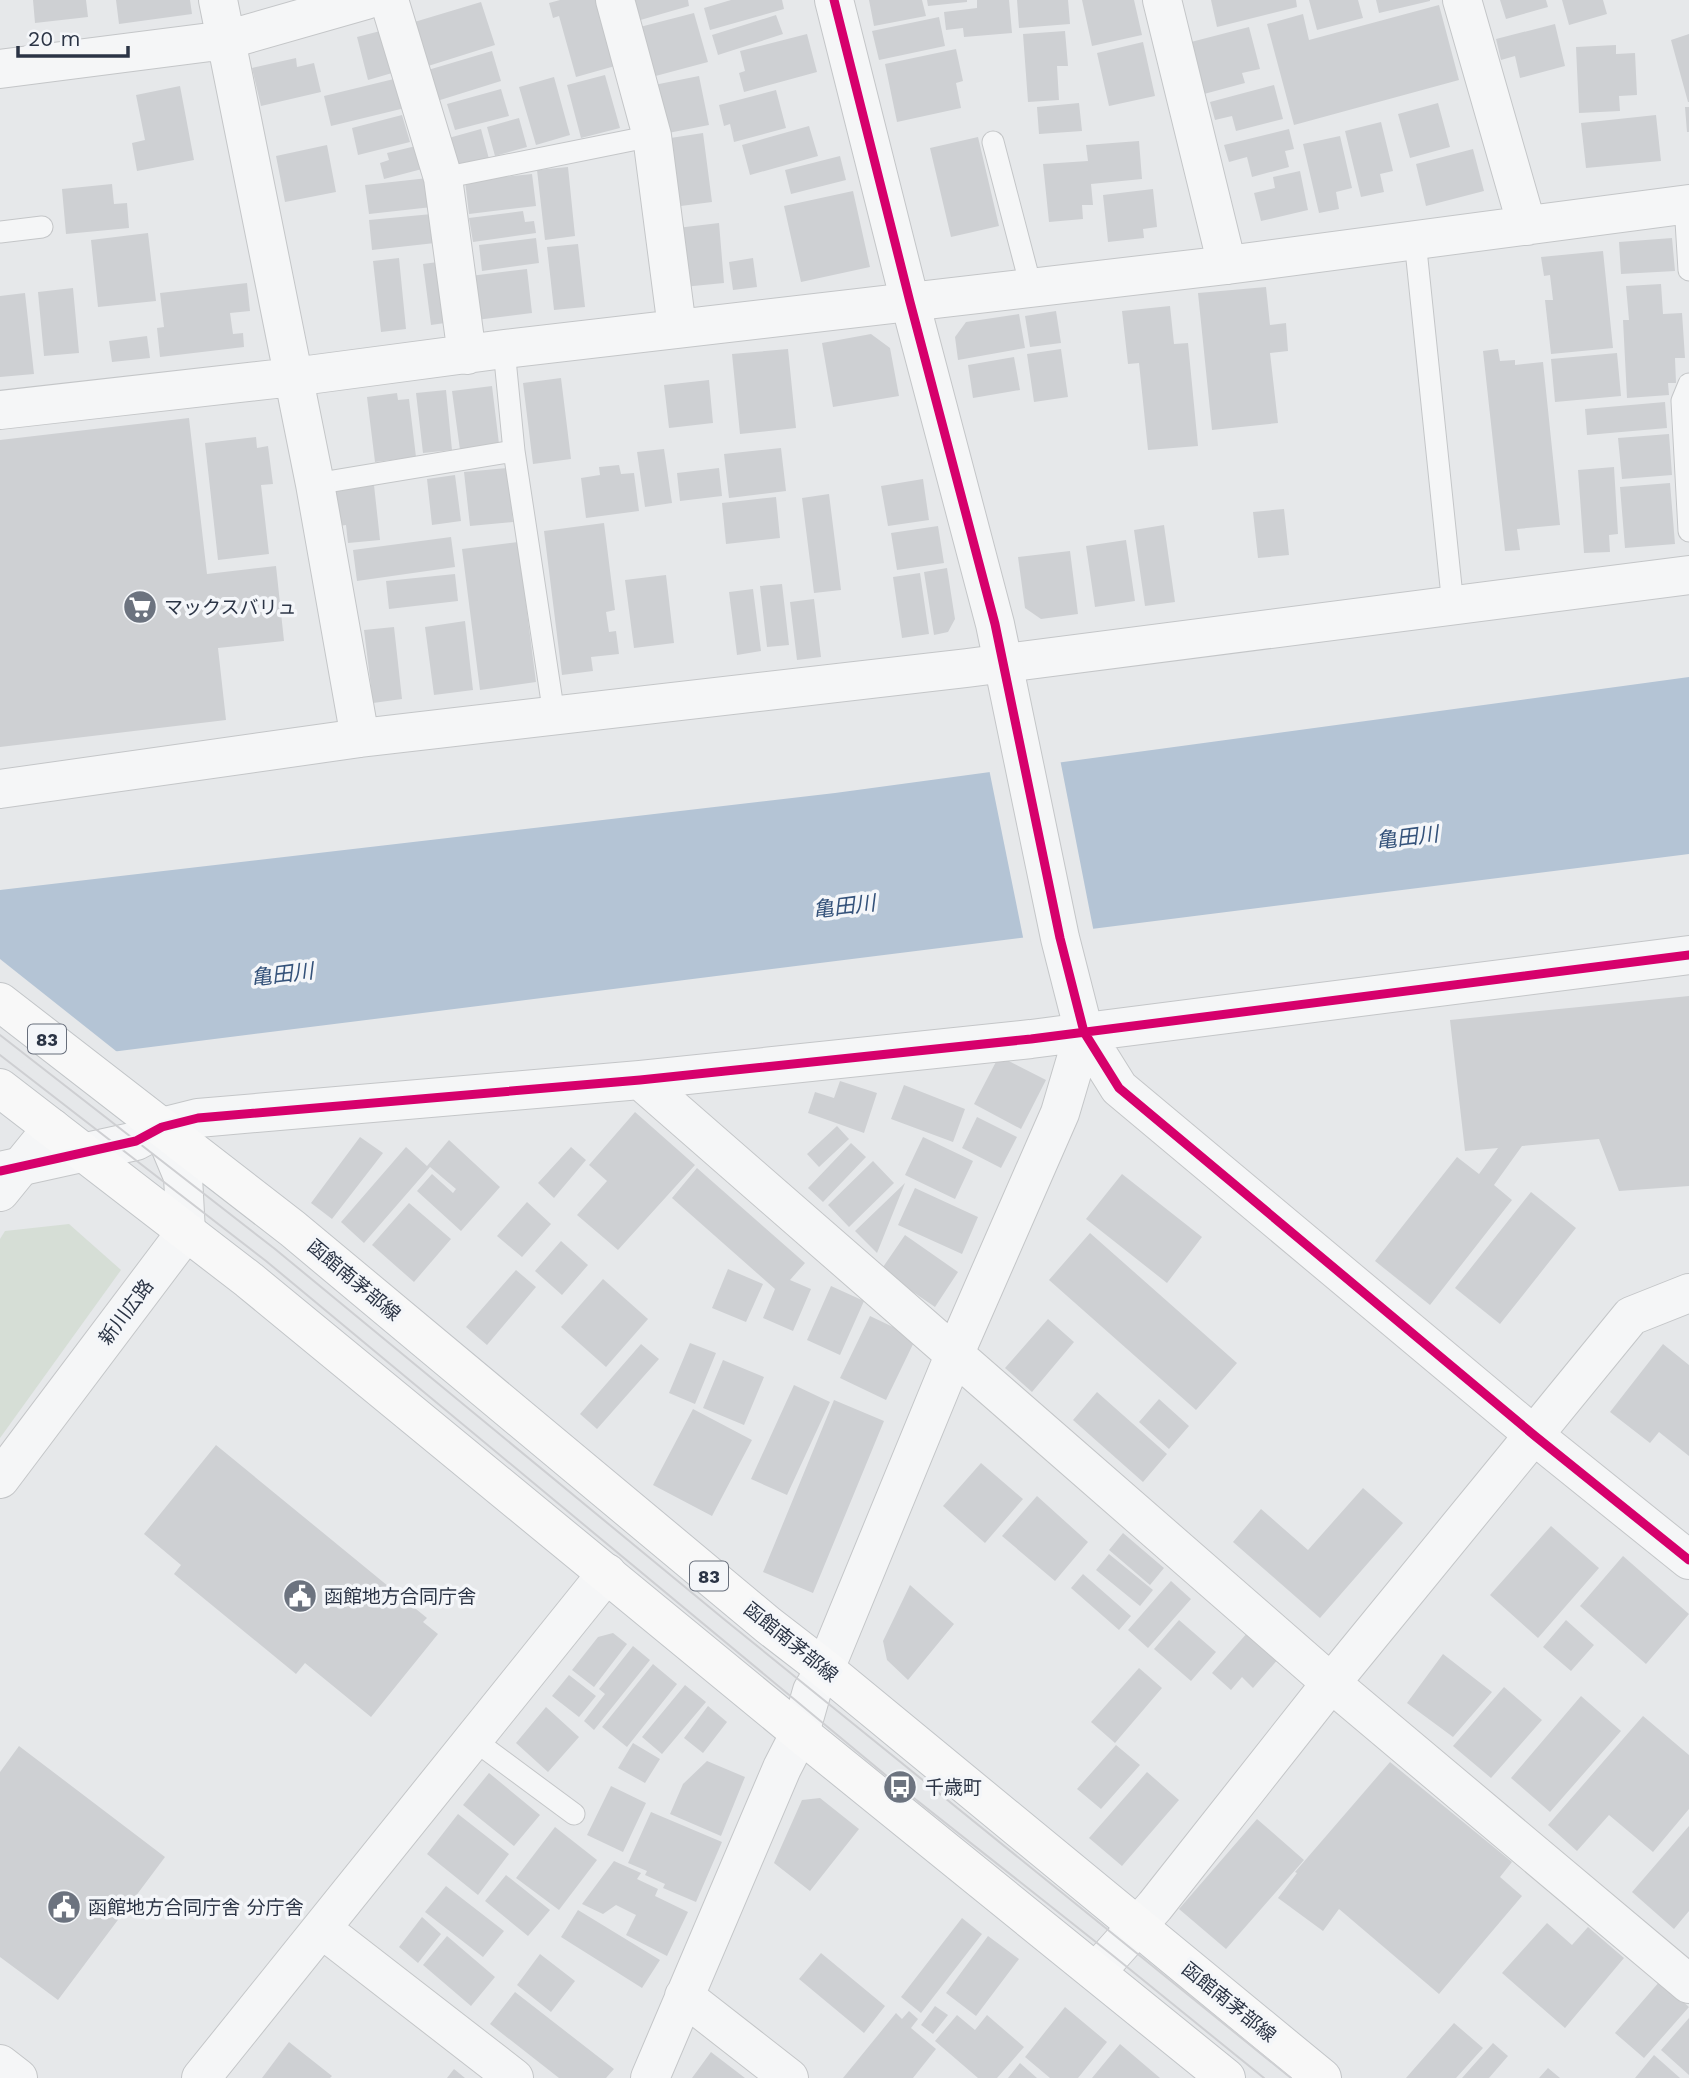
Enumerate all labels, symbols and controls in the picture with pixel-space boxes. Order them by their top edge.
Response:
scale bar [18,14,128,58]
text: 20 m [28,26,80,51]
supermarket icon: マックスバリュ [121,588,159,626]
place label: マックスバリュ [164,596,296,619]
water label: 亀田川 [1374,821,1442,853]
water label: 亀田川 [811,890,879,922]
water label: 亀田川 [249,958,317,990]
road number: 83 [28,1024,66,1054]
street label: 函館南茅部線 [303,1235,405,1325]
street label: 新川広路 [94,1275,158,1349]
road number: 83 [690,1562,728,1590]
public building icon: 函館地方合同庁舎 [281,1577,319,1615]
place label: 函館地方合同庁舎 [324,1585,476,1608]
street label: 函館南茅部線 [739,1597,843,1687]
bus stop icon: 千歳町 [881,1768,919,1806]
place label: 千歳町 [925,1776,982,1799]
public building icon: 函館地方合同庁舎 分庁舎 [45,1888,83,1926]
place label: 函館地方合同庁舎 分庁舎 [88,1896,303,1919]
street label: 函館南茅部線 [1177,1957,1281,2047]

